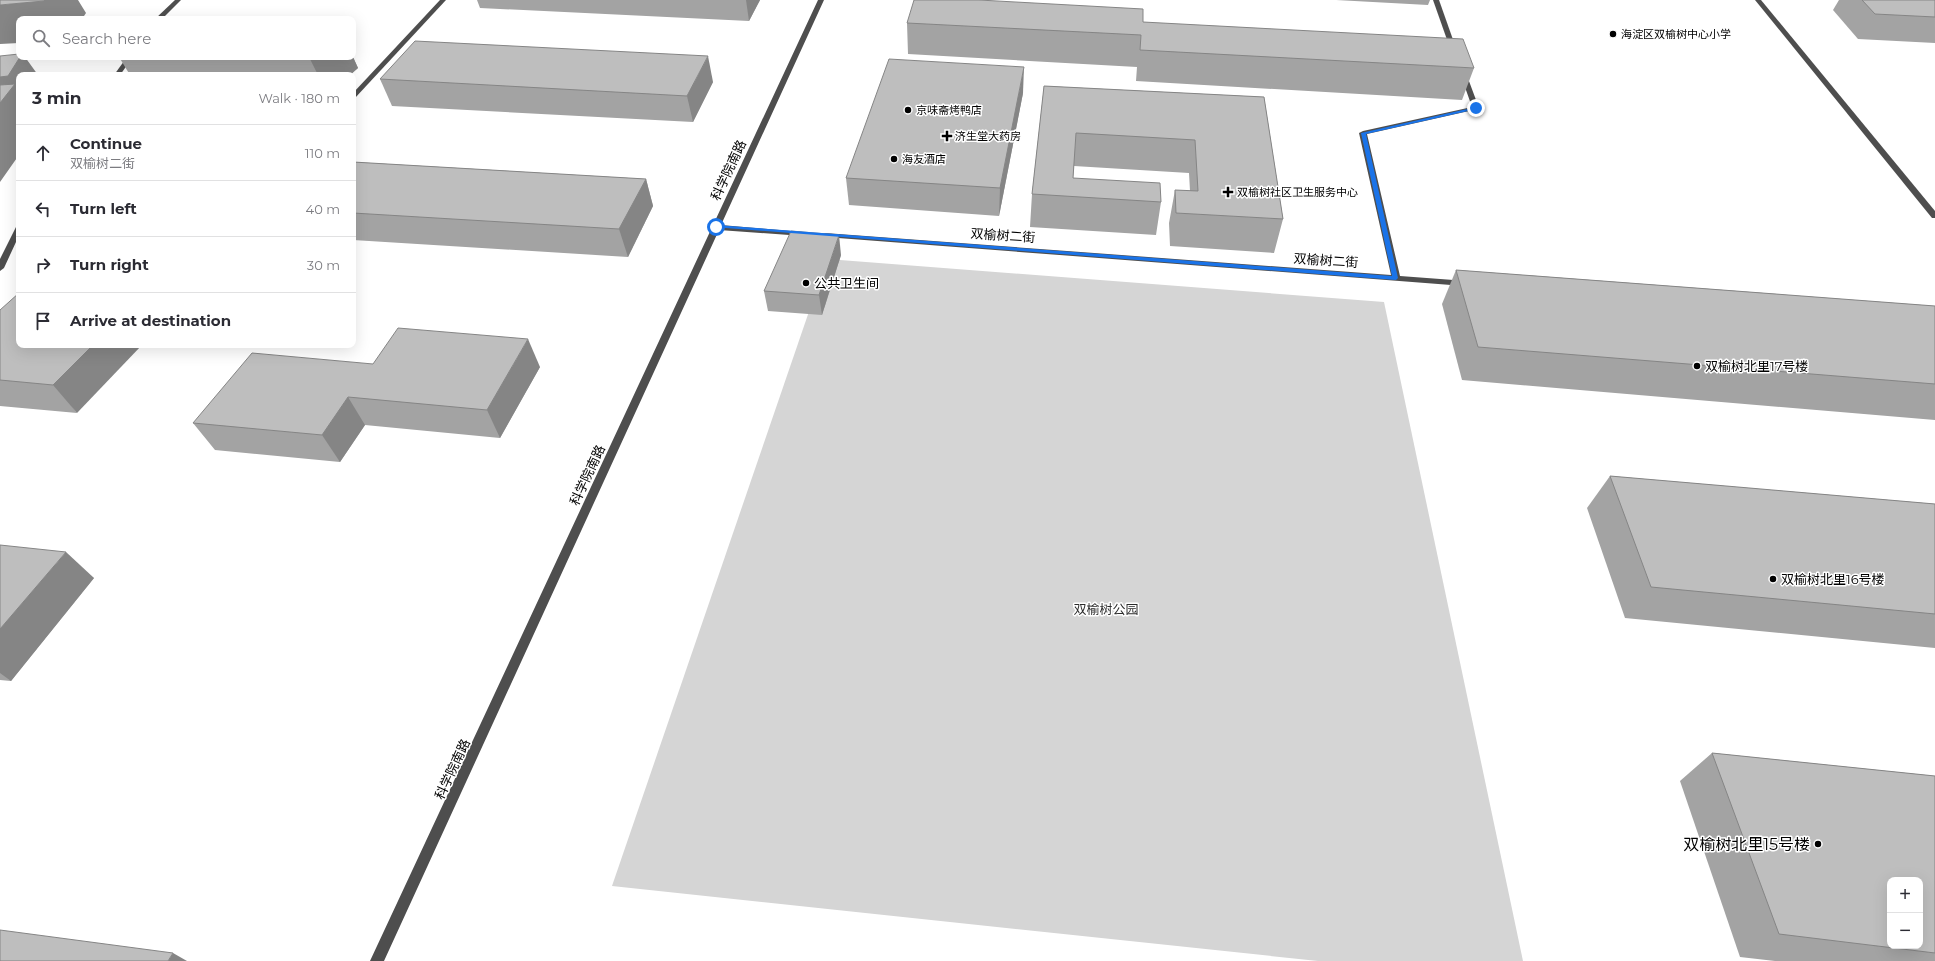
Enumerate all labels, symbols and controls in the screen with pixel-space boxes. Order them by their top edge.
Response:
search box [16,16,356,60]
icon: search [30,27,52,49]
place label: 海淀区双榆树中心小学 [1621,27,1731,41]
text: Search here [62,29,151,48]
marker: 海淀区双榆树中心小学 [1608,29,1618,39]
text: 3 min [32,88,82,108]
text: Walk · 180 m [258,90,340,106]
route end [1467,99,1485,117]
place label: 京味斋烤鸭店 [916,103,982,117]
marker: 京味斋烤鸭店 [903,105,913,115]
place label: 济生堂大药房 [955,129,1021,143]
marker: 济生堂大药房 [942,131,952,141]
text: Continue [70,134,142,153]
street label: 科学院南路 [707,137,749,203]
icon: ahead [32,142,54,164]
text: 110 m [305,145,340,161]
place label: 海友酒店 [902,152,946,166]
marker: 海友酒店 [889,154,899,164]
text: 双榆树二街 [70,155,135,171]
place label: 双榆树社区卫生服务中心 [1237,185,1358,199]
marker: 双榆树社区卫生服务中心 [1222,186,1234,198]
icon: left [32,198,54,220]
text: Turn left [70,199,137,218]
text: 40 m [306,201,340,217]
route start [707,218,725,236]
street label: 双榆树二街 [970,225,1036,245]
street label: 双榆树二街 [1293,250,1359,270]
icon: right [32,254,54,276]
text: Turn right [70,255,149,274]
text: 30 m [307,257,340,273]
place label: 公共卫生间 [814,275,879,291]
marker: 公共卫生间 [801,278,811,288]
icon: arrive [32,310,54,332]
text: Arrive at destination [70,311,231,330]
place label: 双榆树北里17号楼 [1705,358,1808,374]
marker: 双榆树北里17号楼 [1692,361,1702,371]
street label: 科学院南路 [566,442,608,508]
place label: 双榆树北里16号楼 [1781,571,1885,587]
marker: 双榆树北里16号楼 [1768,574,1778,584]
park label: 双榆树公园 [1073,601,1139,617]
street label: 科学院南路 [431,736,473,802]
place label: 双榆树北里15号楼 [1683,835,1810,854]
marker: 双榆树北里15号楼 [1813,839,1823,849]
map controls [1887,877,1923,949]
button: + [1887,877,1923,913]
button: − [1887,913,1923,949]

